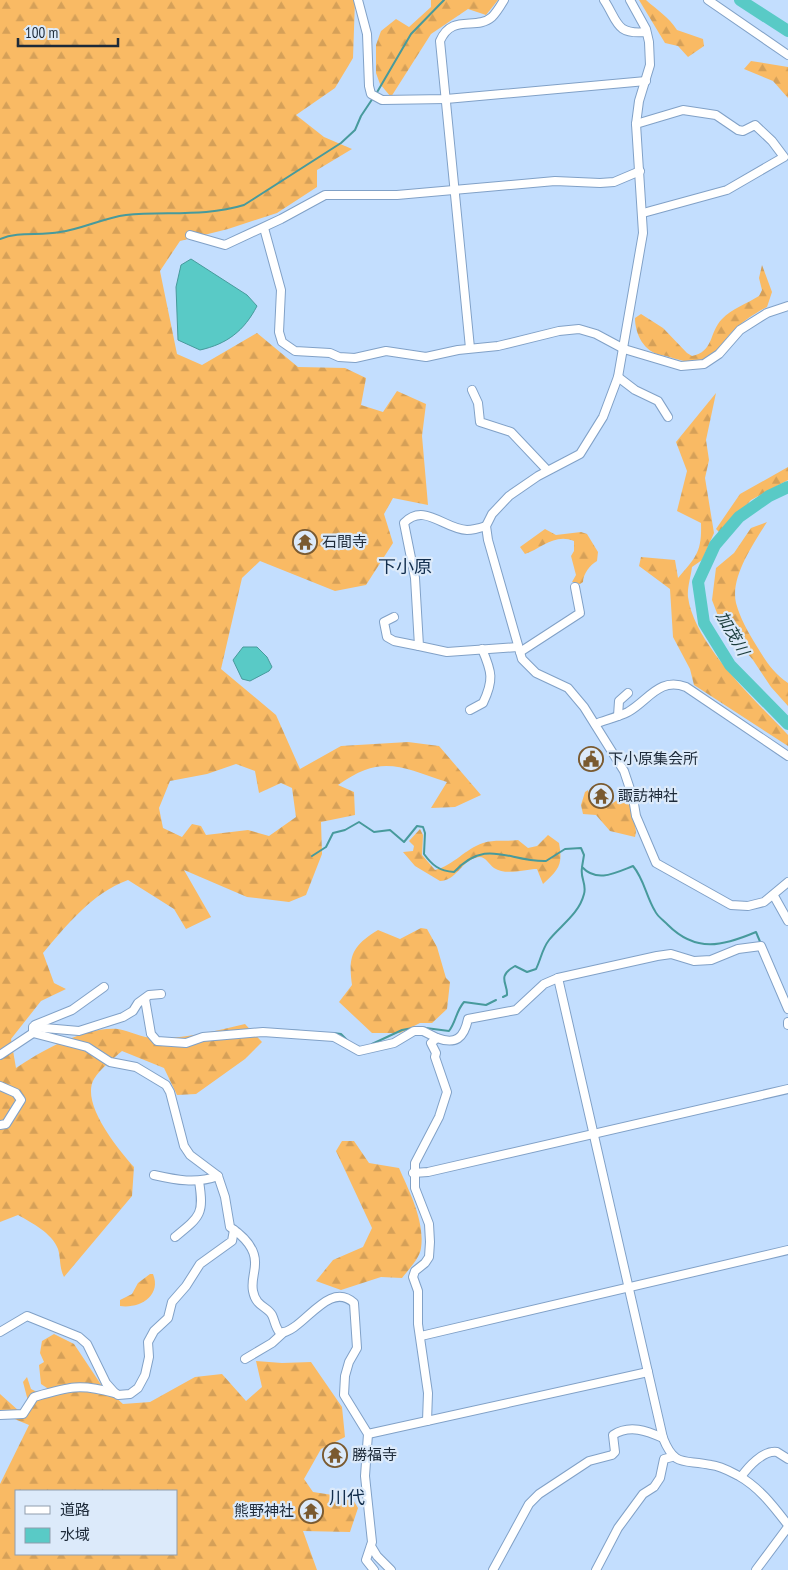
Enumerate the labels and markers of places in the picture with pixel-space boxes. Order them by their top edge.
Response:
temple icon: 石間寺 [292,529,318,555]
place label: 石間寺 [322,532,367,551]
public building icon: 下小原集会所 [578,746,604,772]
place label: 下小原集会所 [608,749,698,768]
temple icon: 諏訪神社 [588,783,614,809]
place label: 諏訪神社 [618,786,678,805]
temple icon: 勝福寺 [322,1442,348,1468]
place label: 勝福寺 [352,1445,397,1464]
temple icon: 熊野神社 [298,1498,324,1524]
place label: 熊野神社 [234,1501,294,1520]

